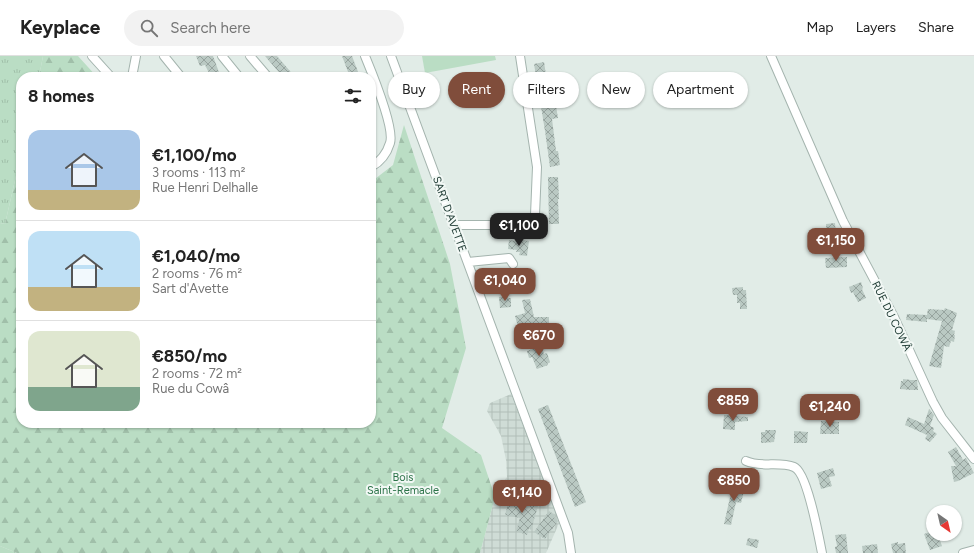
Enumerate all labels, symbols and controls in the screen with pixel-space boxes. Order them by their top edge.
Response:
search box [124,10,404,46]
text: Keyplace [20,16,100,39]
icon: search [138,17,160,39]
text: Search here [170,19,250,37]
text: Map [806,19,834,36]
text: Layers [856,19,896,36]
text: Share [918,19,954,36]
chip: Buy [388,72,440,108]
chip: Rent [448,72,505,108]
chip: Filters [513,72,579,108]
chip: New [587,72,645,108]
chip: Apartment [653,72,748,108]
icon: filters [342,85,364,107]
text: 8 homes [28,86,94,106]
text: €1,100/mo [152,145,237,165]
icon: home [60,146,108,194]
text: 3 rooms · 113 m² [152,165,245,180]
street label: SART D'AVETTE [430,175,469,254]
text: Rue Henri Delhalle [152,180,258,195]
pin: €1,100 [486,213,552,247]
text: €1,100 [499,218,539,233]
pin: €1,150 [803,228,869,262]
text: €1,150 [816,233,856,248]
text: €1,040/mo [152,246,240,266]
icon: home [60,247,108,295]
text: 2 rooms · 76 m² [152,266,242,281]
pin: €1,040 [472,268,538,302]
text: €1,040 [484,273,526,288]
street label: RUE DU COWÂ [869,279,915,354]
text: Sart d'Avette [152,281,229,296]
pin: €670 [515,323,563,357]
text: €670 [523,328,555,343]
text: €850/mo [152,346,227,366]
icon: home [60,347,108,395]
text: 2 rooms · 72 m² [152,366,242,381]
text: Rue du Cowâ [152,381,229,396]
pin: €859 [709,388,757,422]
text: €859 [717,393,749,408]
pin: €1,240 [797,394,863,428]
text: €1,240 [809,399,851,414]
pin: €850 [710,468,758,502]
park label: Bois Saint-Remacle [367,471,439,497]
text: €850 [718,473,750,488]
pin: €1,140 [489,480,555,514]
text: €1,140 [502,485,542,500]
north arrow [926,505,962,541]
map controls [926,505,962,541]

